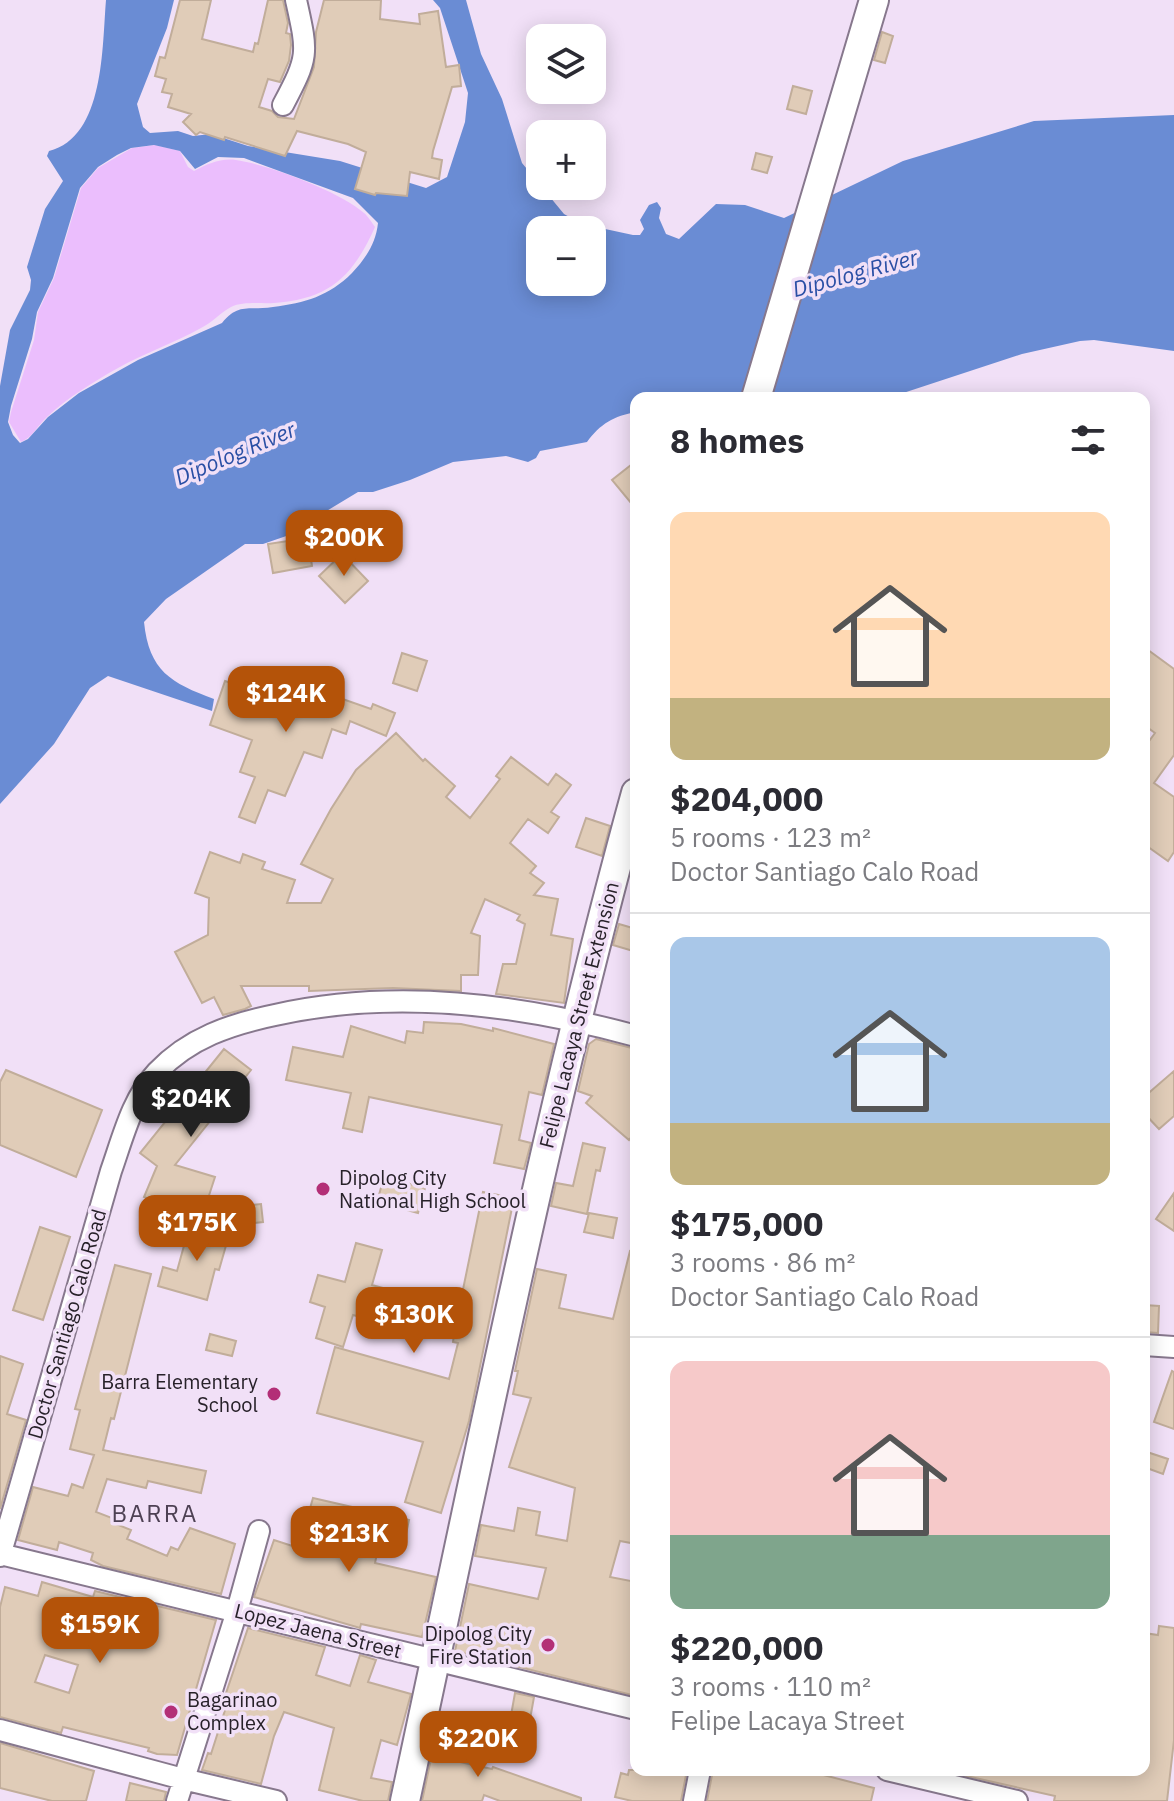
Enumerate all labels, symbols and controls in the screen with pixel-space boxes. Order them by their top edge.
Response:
map controls [526,24,606,296]
button: layers [526,24,606,104]
button: + [526,120,606,200]
button: − [526,216,606,296]
water label: Dipolog River [789,242,922,303]
water label: Dipolog River [170,414,300,491]
text: 8 homes [670,418,805,462]
icon: filters [1066,418,1110,462]
pin: $200K [288,510,400,578]
text: $200K [304,519,384,553]
icon: home [818,564,962,708]
pin: $124K [230,666,342,734]
text: $124K [246,675,326,709]
text: $204,000 [670,776,823,820]
text: 5 rooms · 123 m² [670,820,871,854]
text: Doctor Santiago Calo Road [670,854,979,888]
street label: Felipe Lacaya Street Extension [532,879,625,1151]
icon: home [818,989,962,1133]
pin: $204K [135,1071,247,1139]
text: $204K [151,1080,231,1114]
place label: Dipolog City National High School [339,1164,526,1214]
marker: Dipolog City National High School [314,1180,332,1198]
pin: $175K [141,1195,253,1263]
text: $175,000 [670,1201,823,1245]
text: $175K [157,1204,237,1238]
street label: Doctor Santiago Calo Road [21,1206,112,1442]
text: 3 rooms · 86 m² [670,1245,855,1279]
text: Doctor Santiago Calo Road [670,1279,979,1313]
pin: $130K [358,1287,470,1355]
text: $130K [374,1296,454,1330]
place label: Barra Elementary School [101,1368,258,1418]
marker: Barra Elementary School [265,1385,283,1403]
icon: home [818,1413,962,1557]
district label: BARRA [112,1497,198,1529]
pin: $213K [293,1506,405,1574]
text: $213K [309,1515,389,1549]
pin: $159K [44,1597,156,1665]
street label: Lopez Jaena Street [232,1597,404,1664]
text: $159K [60,1606,140,1640]
place label: Dipolog City Fire Station [424,1620,532,1670]
text: $220,000 [670,1625,823,1669]
marker: Dipolog City Fire Station [539,1636,557,1654]
text: 3 rooms · 110 m² [670,1669,871,1703]
place label: Bagarinao Complex [187,1686,278,1736]
marker: Bagarinao Complex [162,1703,180,1721]
text: Felipe Lacaya Street [670,1703,905,1737]
pin: $220K [422,1711,534,1779]
text: $220K [438,1720,518,1754]

